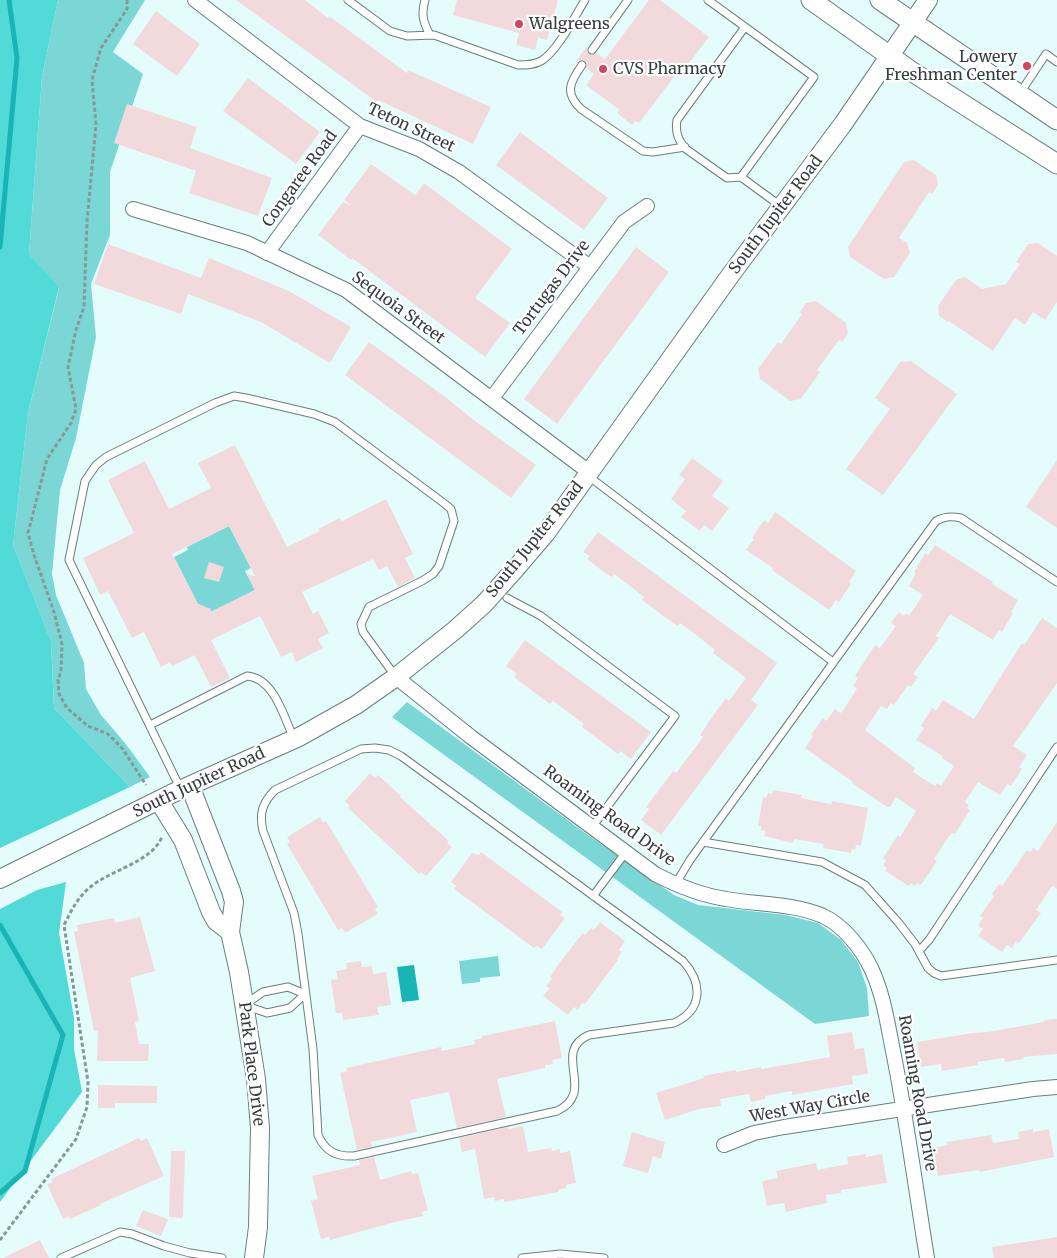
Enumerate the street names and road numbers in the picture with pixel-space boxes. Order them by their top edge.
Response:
street label: Teton Street [364,99,458,157]
street label: Congaree Road [259,127,341,231]
street label: South Jupiter Road [725,152,827,278]
street label: Tortugas Drive [510,236,594,340]
street label: Sequoia Street [348,268,448,348]
street label: South Jupiter Road [482,478,588,602]
street label: South Jupiter Road [130,744,268,822]
street label: Roaming Road Drive [539,762,679,870]
street label: Park Place Drive [234,1001,268,1127]
street label: Roaming Road Drive [894,1013,940,1173]
street label: West Way Circle [748,1087,872,1127]

